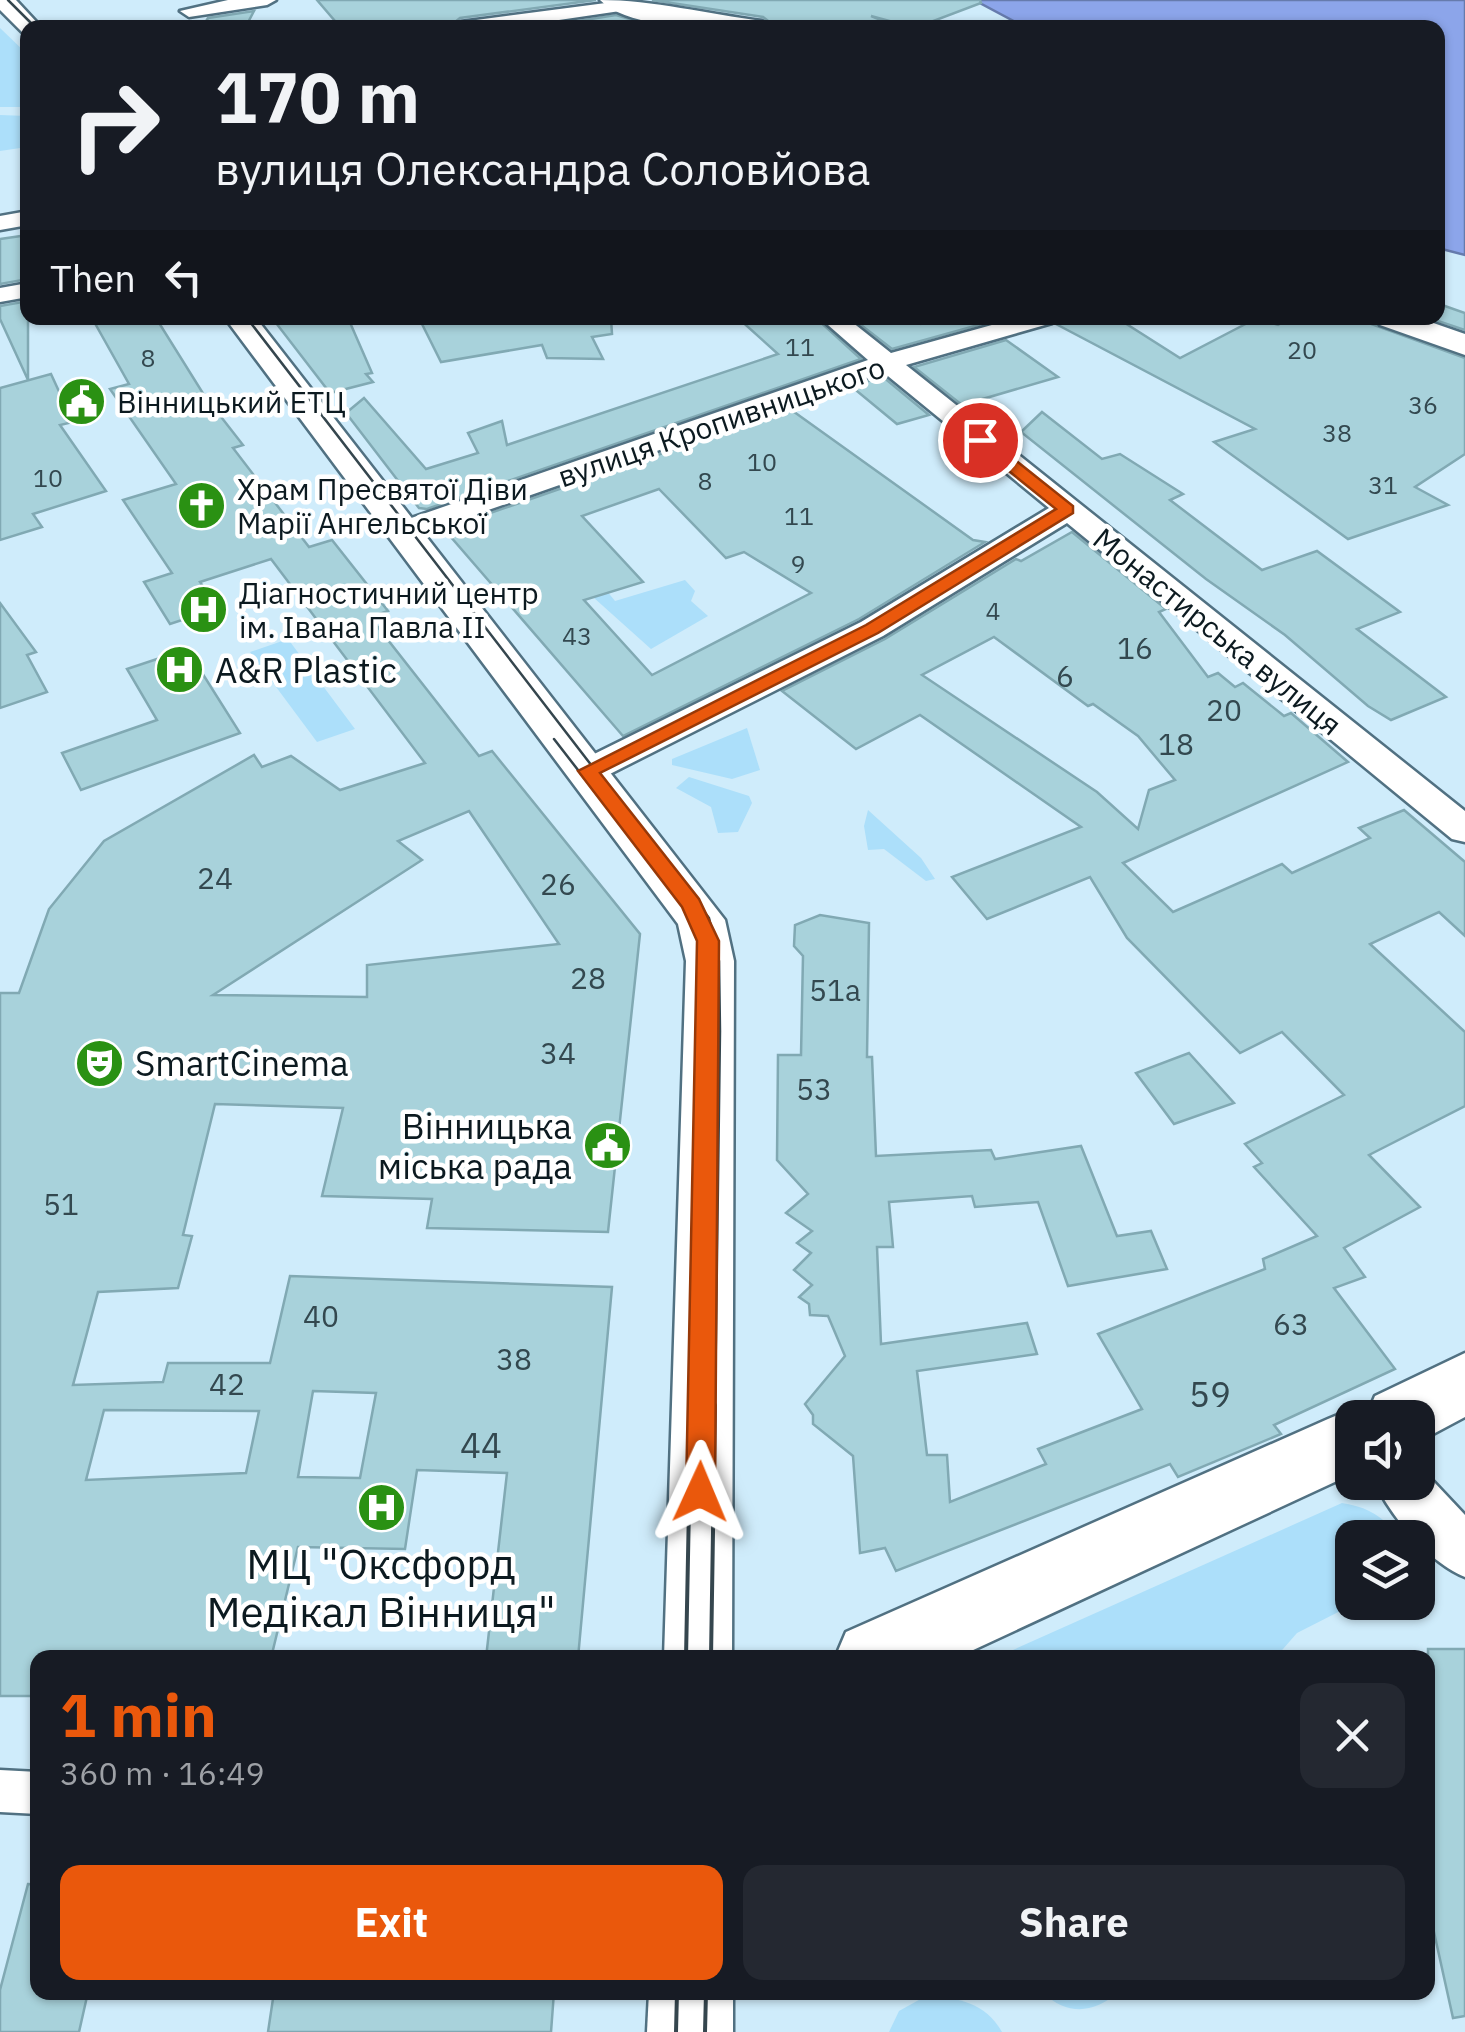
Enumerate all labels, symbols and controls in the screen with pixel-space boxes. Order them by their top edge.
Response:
text: 170 m [215,51,420,142]
icon: right [50,60,180,190]
text: вулиця Олександра Соловйова [215,139,871,197]
icon: left [156,250,211,305]
text: Then [50,253,136,302]
house number: 11 [785,330,815,363]
house number: 20 [1287,333,1317,366]
house number: 8 [140,341,156,374]
street label: вулиця Кропивницького [552,347,890,495]
public building icon: Вінницький ЕТЦ [56,375,108,427]
place label: Вінницький ЕТЦ [117,382,346,421]
house number: 36 [1408,388,1438,421]
pin [938,398,1023,483]
icon: arrive [953,413,1008,468]
house number: 38 [1322,416,1352,449]
house number: 10 [747,445,777,478]
house number: 10 [33,461,63,494]
house number: 8 [697,464,713,497]
house number: 31 [1368,468,1398,501]
place label: Храм Пресвятої Діви Марії Ангельської [237,469,528,542]
church icon: Храм Пресвятої Діви Марії Ангельської [176,479,228,531]
house number: 11 [784,499,814,532]
street label: Монастирська вулиця [1086,519,1350,743]
house number: 9 [790,547,806,580]
place label: Діагностичний центр ім. Івана Павла II [239,573,539,646]
hospital icon: Діагностичний центр ім. Івана Павла II [178,583,230,635]
house number: 4 [985,594,1001,627]
house number: 43 [562,619,592,652]
house number: 16 [1117,628,1153,667]
hospital icon: A&R Plastic [154,644,206,696]
place label: A&R Plastic [215,647,397,693]
house number: 6 [1056,656,1074,695]
house number: 20 [1206,690,1242,729]
house number: 18 [1158,724,1194,763]
house number: 24 [197,858,233,897]
house number: 26 [540,864,576,903]
house number: 28 [570,958,606,997]
house number: 51а [809,970,861,1009]
house number: 34 [540,1033,576,1072]
theatre icon: SmartCinema [74,1037,126,1089]
place label: SmartCinema [135,1040,349,1086]
house number: 53 [796,1069,832,1108]
place label: Вінницька міська рада [378,1103,572,1189]
public building icon: Вінницька міська рада [581,1120,633,1172]
house number: 51 [43,1184,79,1223]
house number: 40 [303,1296,339,1335]
house number: 63 [1273,1304,1309,1343]
house number: 38 [496,1339,532,1378]
house number: 42 [209,1364,245,1403]
house number: 59 [1189,1371,1231,1417]
map controls [1335,1400,1435,1620]
button: sound [1335,1400,1435,1500]
house number: 44 [460,1422,502,1468]
position arrow [648,1440,752,1544]
hospital icon: МЦ "Оксфорд Медікал Вінниця" [355,1481,407,1533]
button: layers [1335,1520,1435,1620]
place label: МЦ "Оксфорд Медікал Вінниця" [206,1536,556,1639]
text: 1 min [60,1675,217,1754]
button: close [1300,1683,1405,1788]
text: 360 m · 16:49 [60,1752,265,1794]
button: Exit [60,1865,723,1980]
button: Share [743,1865,1405,1980]

